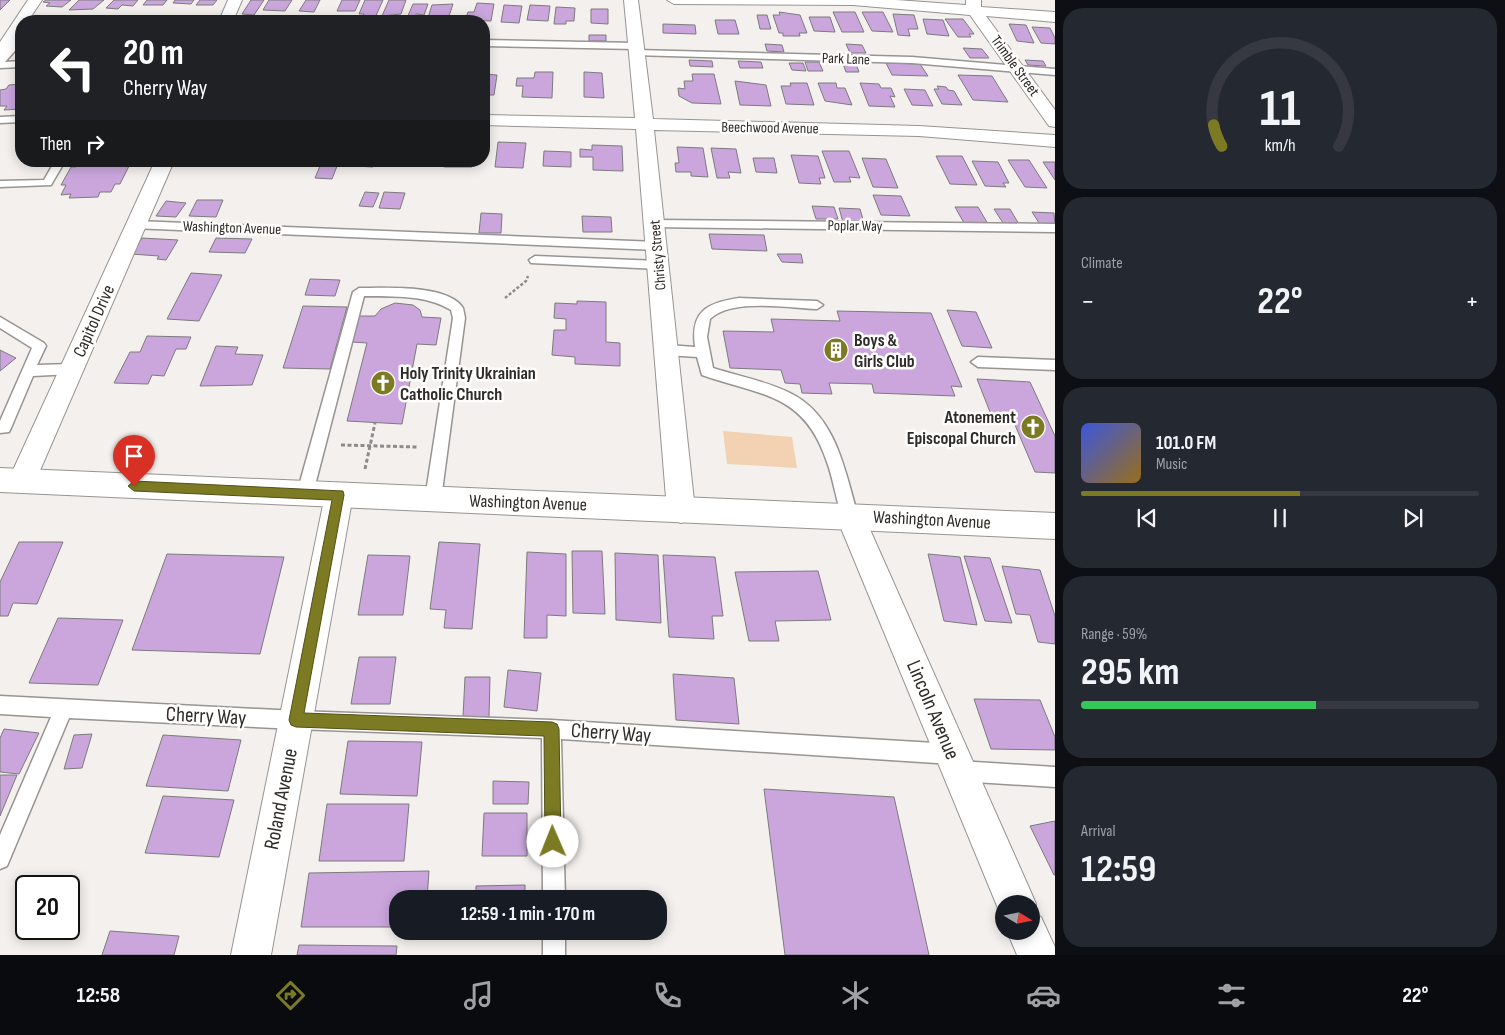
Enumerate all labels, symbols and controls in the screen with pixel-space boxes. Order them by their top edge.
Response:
text: 20 m [123,32,184,75]
street label: Trimble Street [987,32,1044,101]
icon: left [40,35,105,100]
street label: Park Lane [822,49,870,69]
text: Cherry Way [123,75,207,102]
text: 11 [1260,78,1300,141]
street label: Beechwood Avenue [721,118,819,138]
icon: right [81,130,109,158]
text: Then [40,133,71,156]
text: km/h [1265,135,1295,156]
street label: Poplar Way [827,216,883,236]
street label: Washington Avenue [183,217,281,239]
street label: Christy Street [645,219,671,291]
text: Climate [1081,254,1123,273]
text: 22° [1257,279,1303,324]
street label: Capitol Drive [69,282,119,360]
text: − [1081,285,1095,318]
text: + [1465,285,1479,318]
place label: Boys & Girls Club [854,330,915,372]
building icon: Boys & Girls Club [823,337,849,363]
place label: Holy Trinity Ukrainian Catholic Church [400,363,536,405]
church icon: Holy Trinity Ukrainian Catholic Church [370,370,396,396]
place label: Atonement Episcopal Church [907,407,1016,449]
church icon: Atonement Episcopal Church [1020,414,1046,440]
text: 101.0 FM [1156,432,1216,455]
pin [113,435,155,486]
icon: arrive [120,442,148,470]
text: Music [1156,455,1187,474]
street label: Washington Avenue [469,490,587,516]
icon: previous [1133,504,1161,532]
icon: pause [1266,504,1294,532]
icon: next [1399,504,1427,532]
street label: Washington Avenue [873,506,991,534]
text: Range · 59% [1081,625,1147,644]
text: 295 km [1081,650,1180,695]
street label: Lincoln Avenue [901,657,965,763]
street label: Cherry Way [165,701,247,731]
street label: Cherry Way [570,718,652,748]
street label: Roland Avenue [259,746,303,852]
position arrow [526,815,578,867]
text: Arrival [1081,822,1115,841]
text: 12:59 [1081,847,1156,892]
speed limit sign: 20 [15,875,80,940]
north arrow [995,895,1040,940]
map controls [995,895,1040,940]
text: 12:59 · 1 min · 170 m [461,903,595,926]
icon: directions [273,978,308,1013]
icon: music [461,978,496,1013]
icon: phone [650,978,685,1013]
icon: climate [838,978,873,1013]
icon: car [1026,978,1061,1013]
icon: filters [1214,978,1249,1013]
text: 12:58 [77,982,120,1009]
text: 22° [1402,982,1428,1009]

